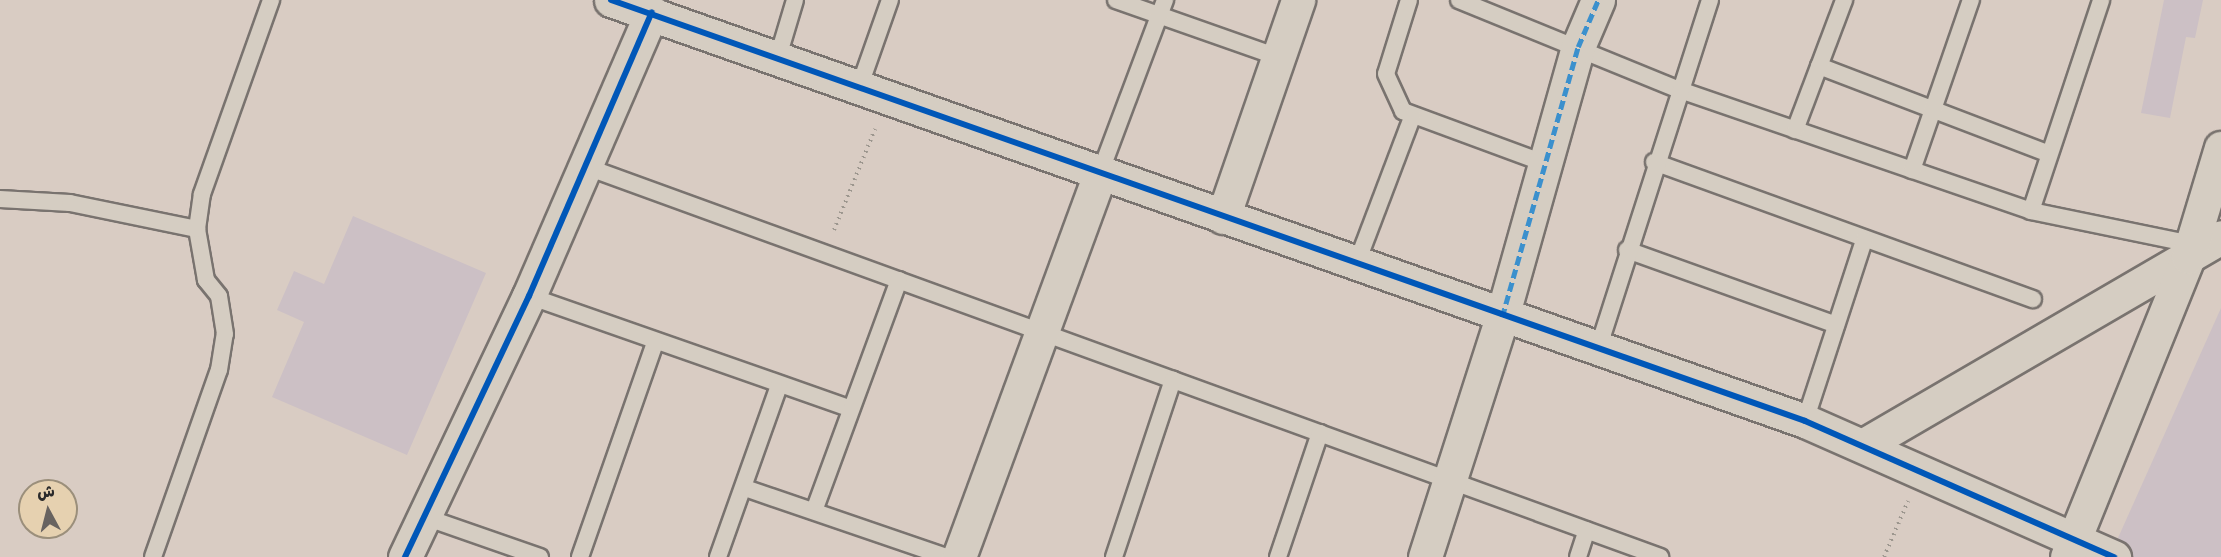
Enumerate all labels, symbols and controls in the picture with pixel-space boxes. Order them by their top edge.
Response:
north arrow [18,479,78,539]
text: ش [36,482,56,503]

